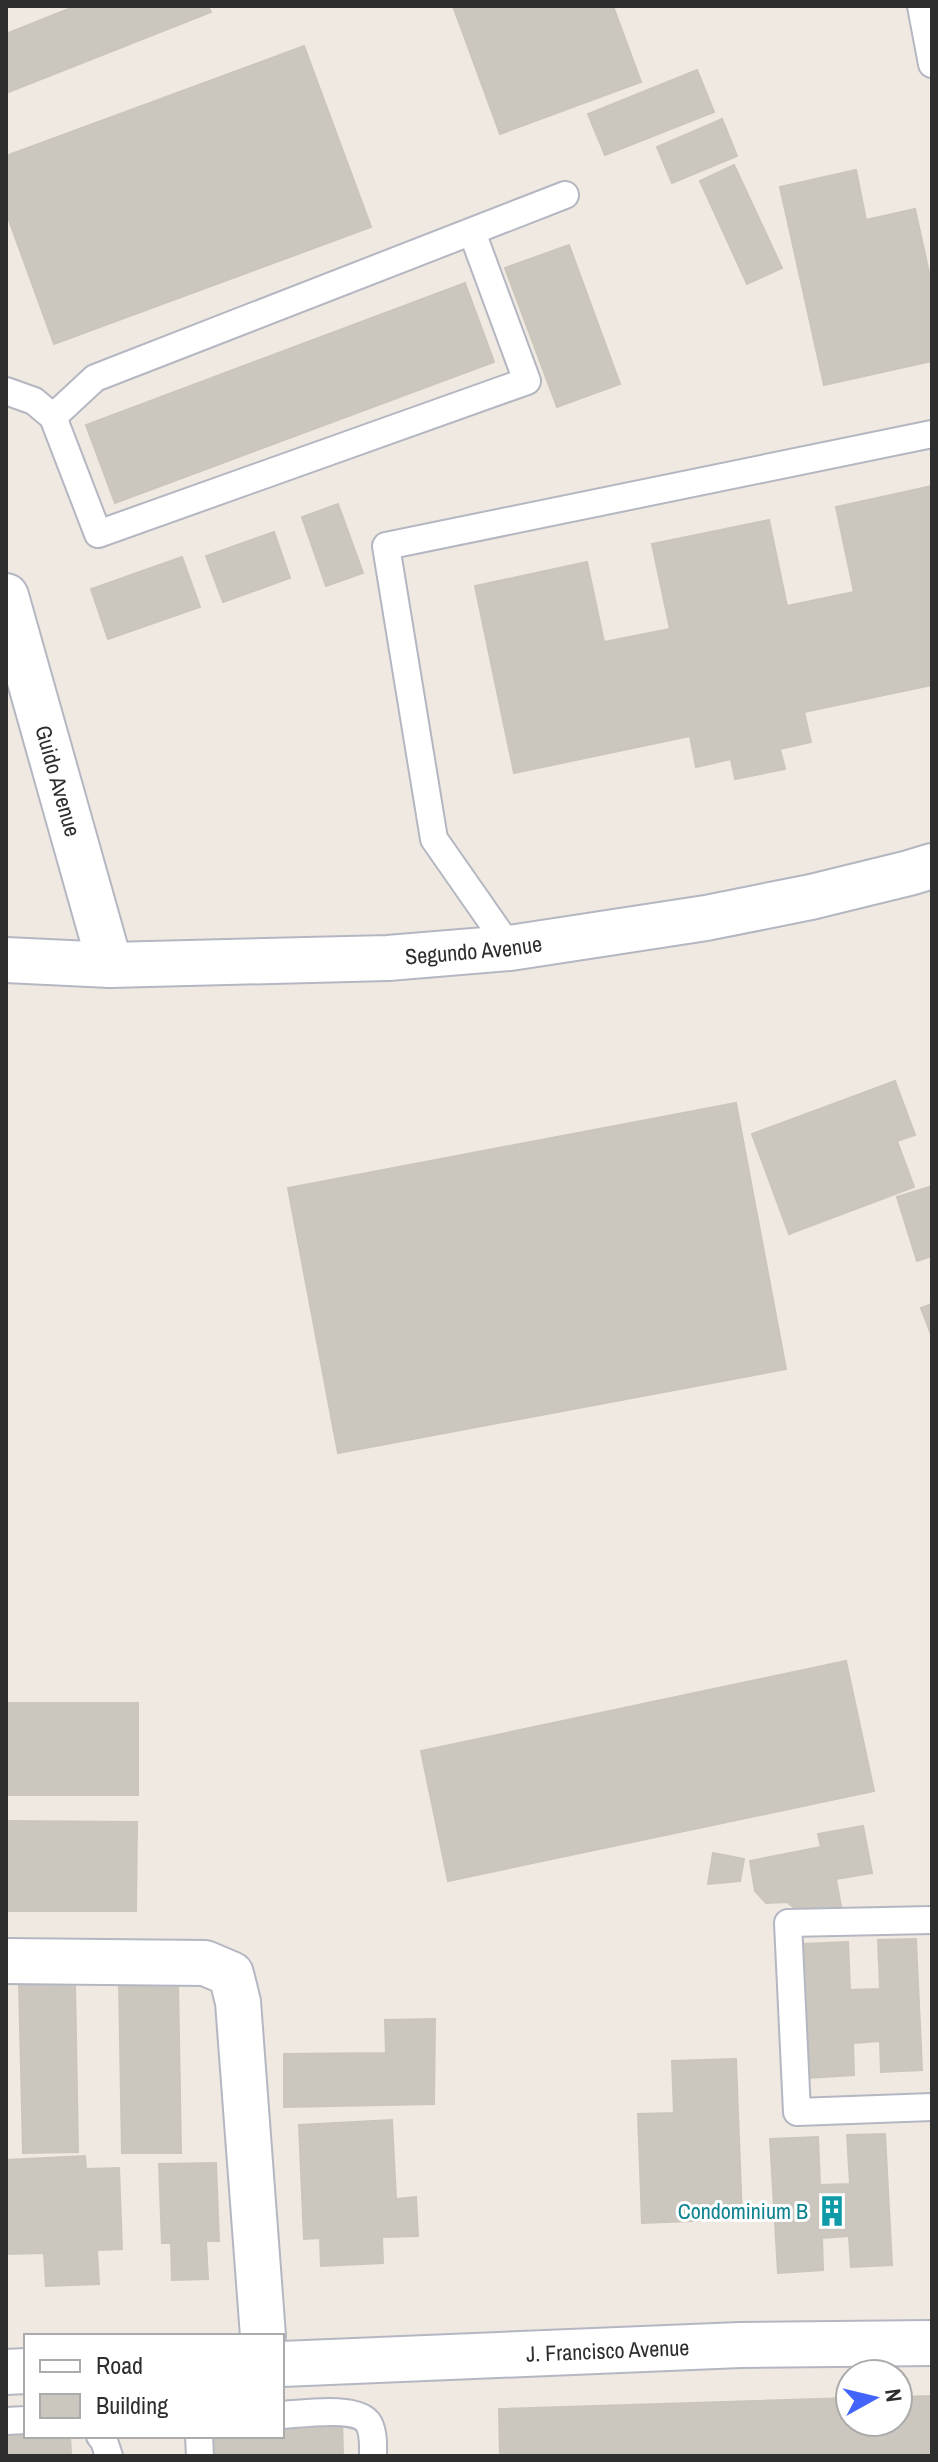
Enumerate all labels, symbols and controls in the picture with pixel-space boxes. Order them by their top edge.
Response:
street label: Guido Avenue [28,722,88,840]
street label: Segundo Avenue [404,928,544,972]
building icon: Condominium B [815,2194,849,2228]
place label: Condominium B [678,2196,808,2226]
street label: J. Francisco Avenue [525,2332,690,2369]
legend [24,2334,284,2438]
text: Road [96,2349,143,2381]
north arrow [834,2358,914,2438]
text: N [878,2387,910,2404]
text: Building [96,2389,168,2421]

